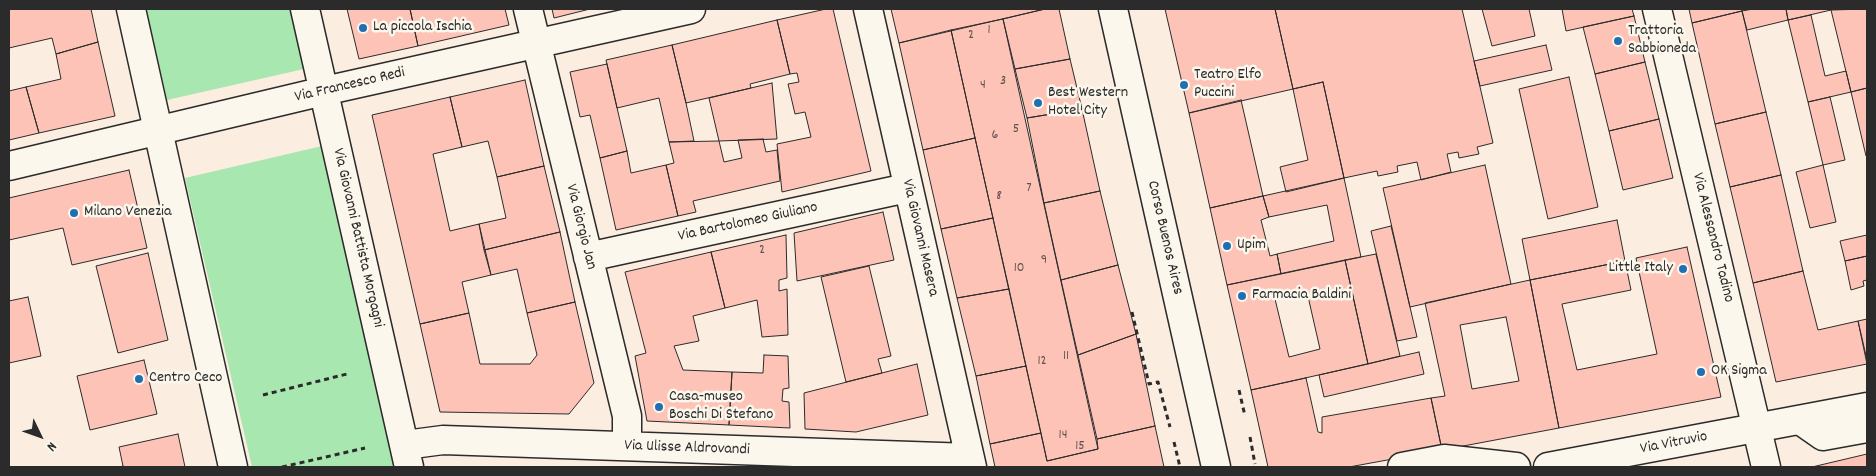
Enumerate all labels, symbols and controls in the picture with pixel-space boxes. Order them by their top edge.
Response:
place label: La piccola Ischia [373,18,472,38]
marker: La piccola Ischia [357,22,369,34]
place label: Trattoria Sabbioneda [1628,22,1696,60]
house number: 1 [987,23,991,39]
house number: 2 [968,28,974,44]
marker: Trattoria Sabbioneda [1612,35,1624,47]
street label: Via Francesco Redi [293,64,407,108]
place label: Teatro Elfo Puccini [1194,66,1261,104]
house number: 3 [1000,74,1006,90]
house number: 4 [980,78,986,94]
marker: Teatro Elfo Puccini [1178,79,1190,91]
place label: Best Western Hotel City [1048,84,1128,122]
marker: Best Western Hotel City [1032,97,1044,109]
house number: 5 [1013,122,1019,138]
house number: 6 [992,128,998,144]
street label: Via Giovanni Battista Morgagni [327,147,387,329]
street label: Via Alessandro Tadino [1687,171,1737,305]
street label: Via Giovanni Masera [896,178,942,298]
street label: Corso Buenos Aires [1142,179,1186,297]
house number: 7 [1026,181,1032,197]
street label: Via Giorgio Jan [560,182,600,272]
house number: 8 [996,189,1002,205]
street label: Via Bartolomeo Giuliano [676,199,820,247]
place label: Milano Venezia [84,203,171,223]
marker: Milano Venezia [68,207,80,219]
place label: Upim [1237,236,1266,256]
marker: Upim [1221,240,1233,252]
house number: 2 [759,243,765,259]
house number: 9 [1041,253,1047,269]
place label: Little Italy [1609,259,1673,279]
house number: 10 [1014,261,1024,277]
marker: Little Italy [1677,263,1689,275]
place label: Farmacia Baldini [1252,286,1351,306]
marker: Farmacia Baldini [1236,290,1248,302]
house number: 11 [1063,349,1069,365]
house number: 12 [1037,354,1047,370]
place label: OK Sigma [1711,362,1767,382]
marker: OK Sigma [1695,366,1707,378]
place label: Centro Ceco [149,369,222,389]
marker: Centro Ceco [133,373,145,385]
place label: Casa-museo Boschi Di Stefano [669,388,773,426]
marker: Casa-museo Boschi Di Stefano [653,401,665,413]
north arrow [15,411,65,461]
house number: 14 [1059,428,1067,444]
street label: Via Vitruvio [1639,428,1709,460]
text: N [41,437,61,455]
street label: Via Ulisse Aldrovandi [624,437,750,461]
house number: 15 [1075,439,1085,455]

